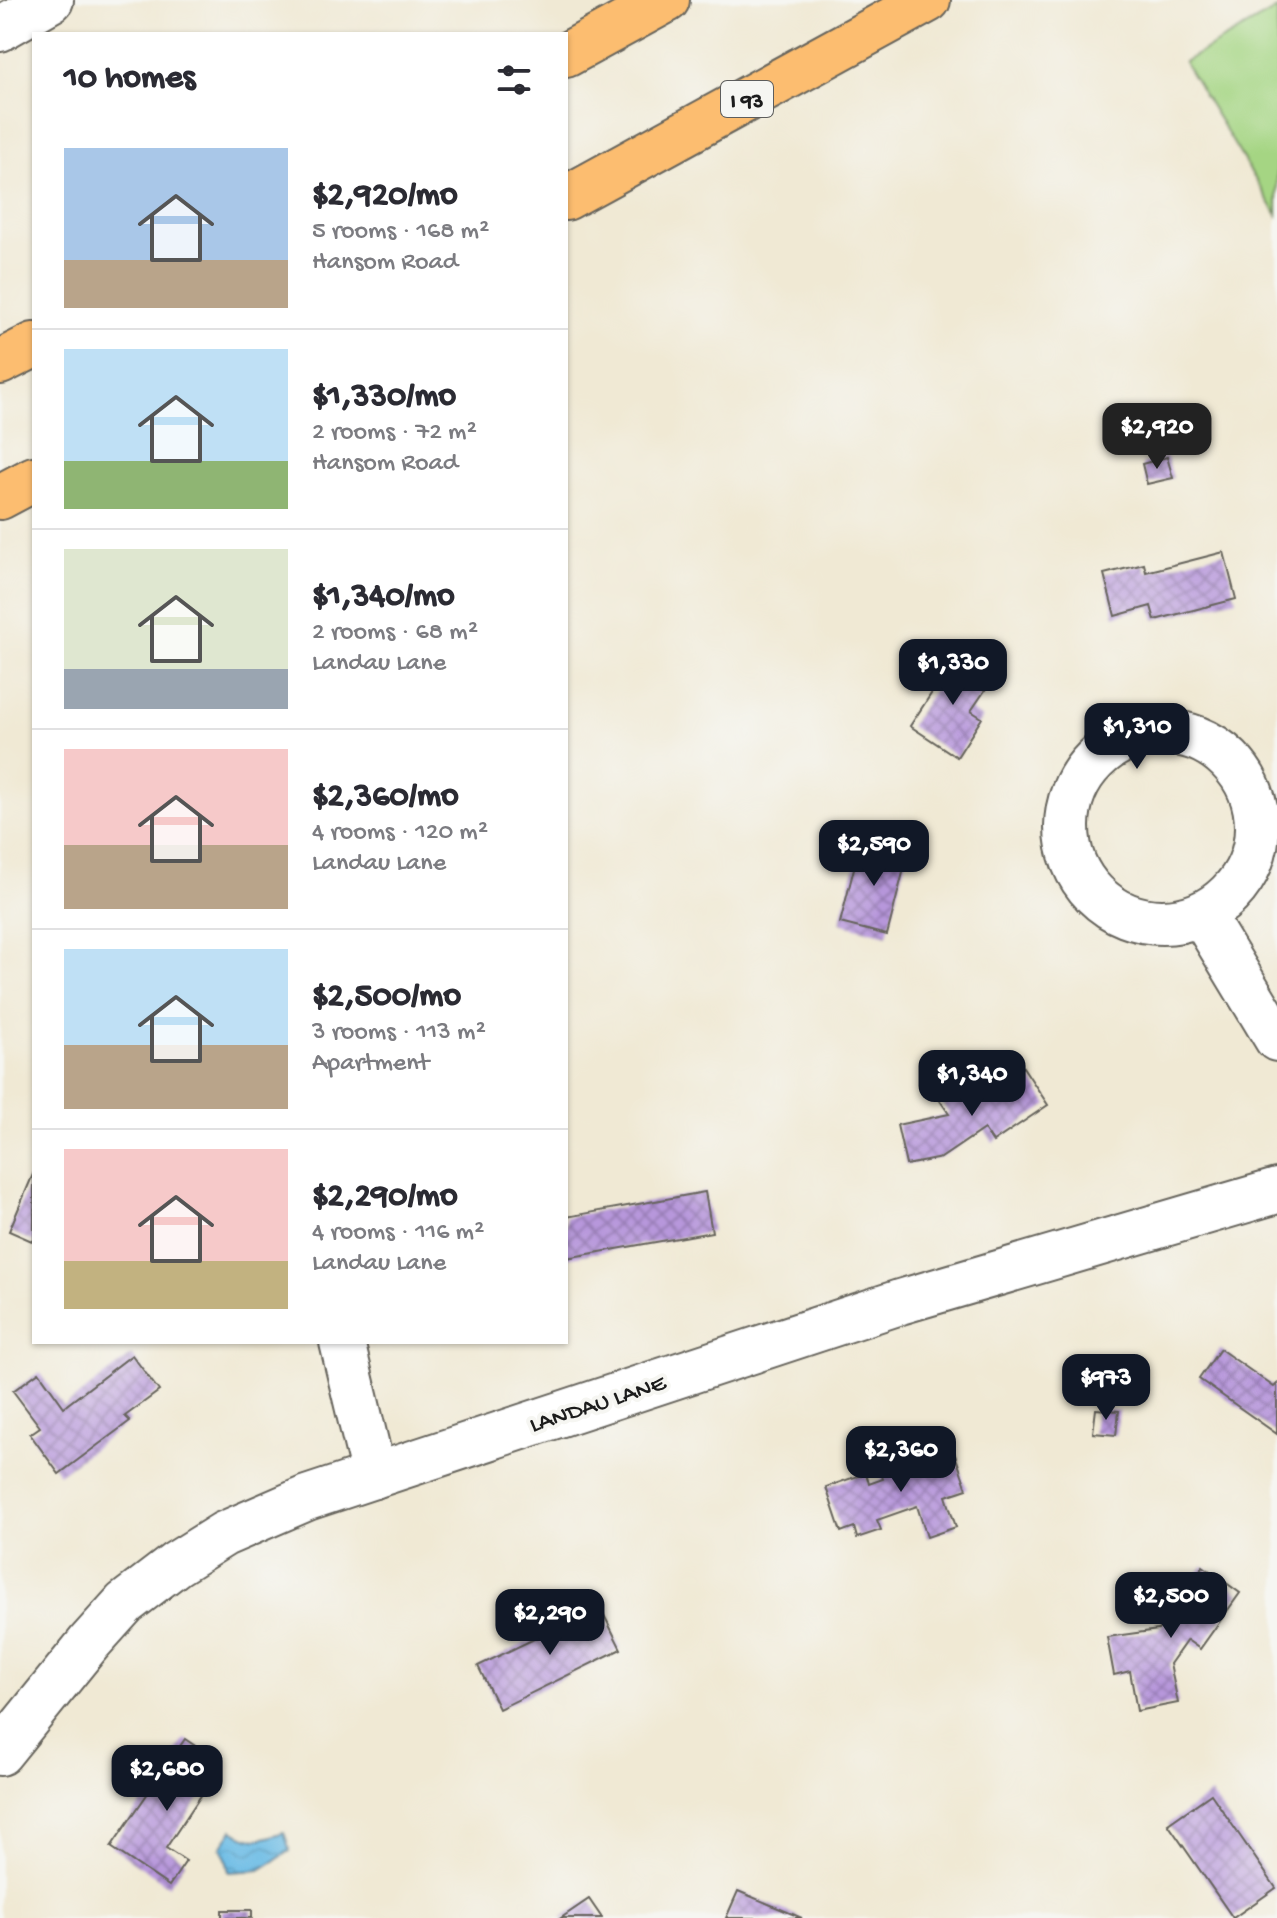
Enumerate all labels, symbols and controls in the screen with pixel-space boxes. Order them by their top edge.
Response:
icon: filters [492,58,536,102]
text: 10 homes [64,60,195,100]
road number: I 93 [721,81,773,117]
text: $2,920/mo [312,177,458,217]
icon: home [128,180,224,276]
text: 5 rooms · 168 m² [312,217,489,248]
text: Hansom Road [312,248,458,279]
text: $1,330/mo [312,378,456,418]
icon: home [128,381,224,477]
pin: $2,920 [1092,403,1222,471]
text: $2,920 [1120,413,1194,444]
text: 2 rooms · 72 m² [312,418,477,449]
text: Hansom Road [312,449,458,480]
text: $1,340/mo [312,578,455,618]
icon: home [128,581,224,677]
text: 2 rooms · 68 m² [312,618,478,649]
pin: $1,330 [888,639,1018,707]
text: Landau Lane [312,649,446,680]
text: $1,330 [917,649,989,680]
pin: $1,310 [1072,703,1202,771]
text: $1,310 [1102,713,1172,744]
text: $2,360/mo [312,778,459,818]
icon: home [128,781,224,877]
text: 4 rooms · 120 m² [312,818,488,849]
pin: $2,590 [809,820,939,888]
text: $2,590 [837,830,911,861]
text: Landau Lane [312,849,446,880]
text: $2,500/mo [312,978,461,1018]
icon: home [128,981,224,1077]
text: 3 rooms · 113 m² [312,1018,486,1049]
text: Apartment [312,1049,429,1080]
pin: $1,340 [907,1050,1037,1118]
text: $1,340 [937,1060,1007,1091]
text: $2,290/mo [312,1178,458,1218]
icon: home [128,1181,224,1277]
text: 4 rooms · 116 m² [312,1218,484,1249]
text: Landau Lane [312,1249,446,1280]
pin: $973 [1059,1354,1153,1422]
text: $973 [1080,1364,1132,1395]
street label: LANDAU LANE [526,1369,671,1441]
pin: $2,360 [836,1426,966,1494]
text: $2,360 [864,1436,938,1467]
pin: $2,500 [1106,1572,1236,1640]
text: $2,500 [1133,1582,1209,1613]
pin: $2,290 [485,1589,615,1657]
text: $2,290 [513,1599,587,1630]
pin: $2,680 [102,1745,232,1813]
text: $2,680 [130,1755,204,1786]

